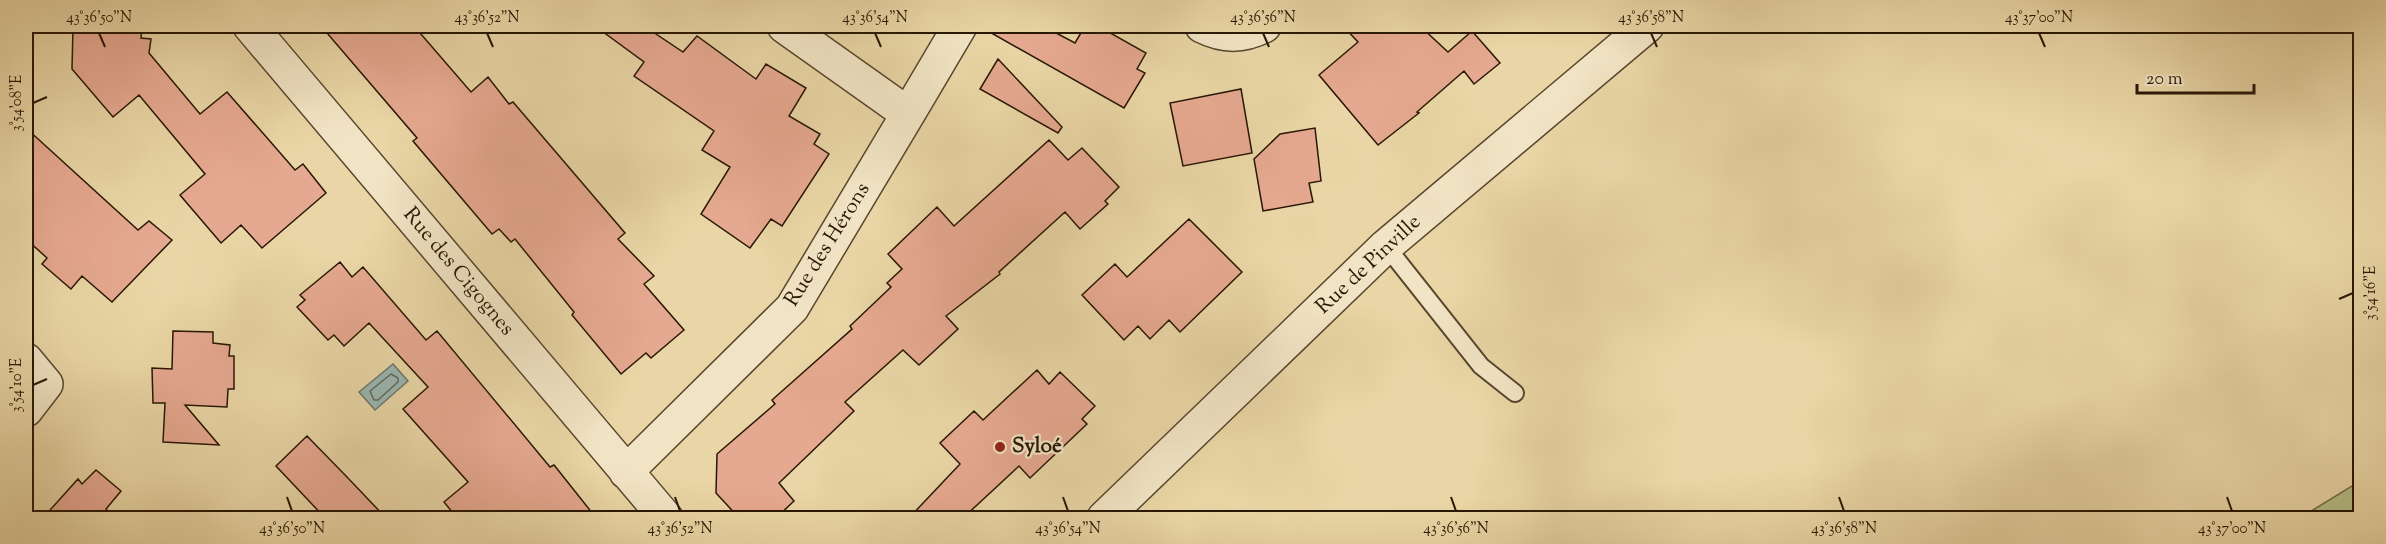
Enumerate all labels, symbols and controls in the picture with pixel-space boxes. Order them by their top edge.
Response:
text: 43°36'50"N [66,8,132,29]
text: 43°36'52"N [455,8,520,29]
text: 43°36'54"N [842,8,908,29]
text: 43°36'56"N [1230,8,1296,29]
text: 43°36'58"N [1618,8,1684,29]
text: 43°37'00"N [2005,8,2073,29]
scale bar [2137,57,2254,95]
text: 20 m [2146,67,2183,93]
text: 3°54'08"E [7,75,28,131]
street label: Rue des Hérons [778,177,878,313]
street label: Rue des Cigognes [395,201,521,343]
street label: Rue de Pinville [1310,208,1428,322]
text: 3°54'16"E [2361,266,2382,320]
text: 3°54'10"E [7,358,28,412]
place label: Syloé [1012,432,1062,462]
marker: Syloé [993,440,1007,454]
text: 43°36'50"N [259,519,325,540]
text: 43°36'52"N [648,519,713,540]
text: 43°36'54"N [1035,519,1101,540]
text: 43°36'56"N [1423,519,1489,540]
text: 43°36'58"N [1811,519,1877,540]
text: 43°37'00"N [2198,519,2266,540]

